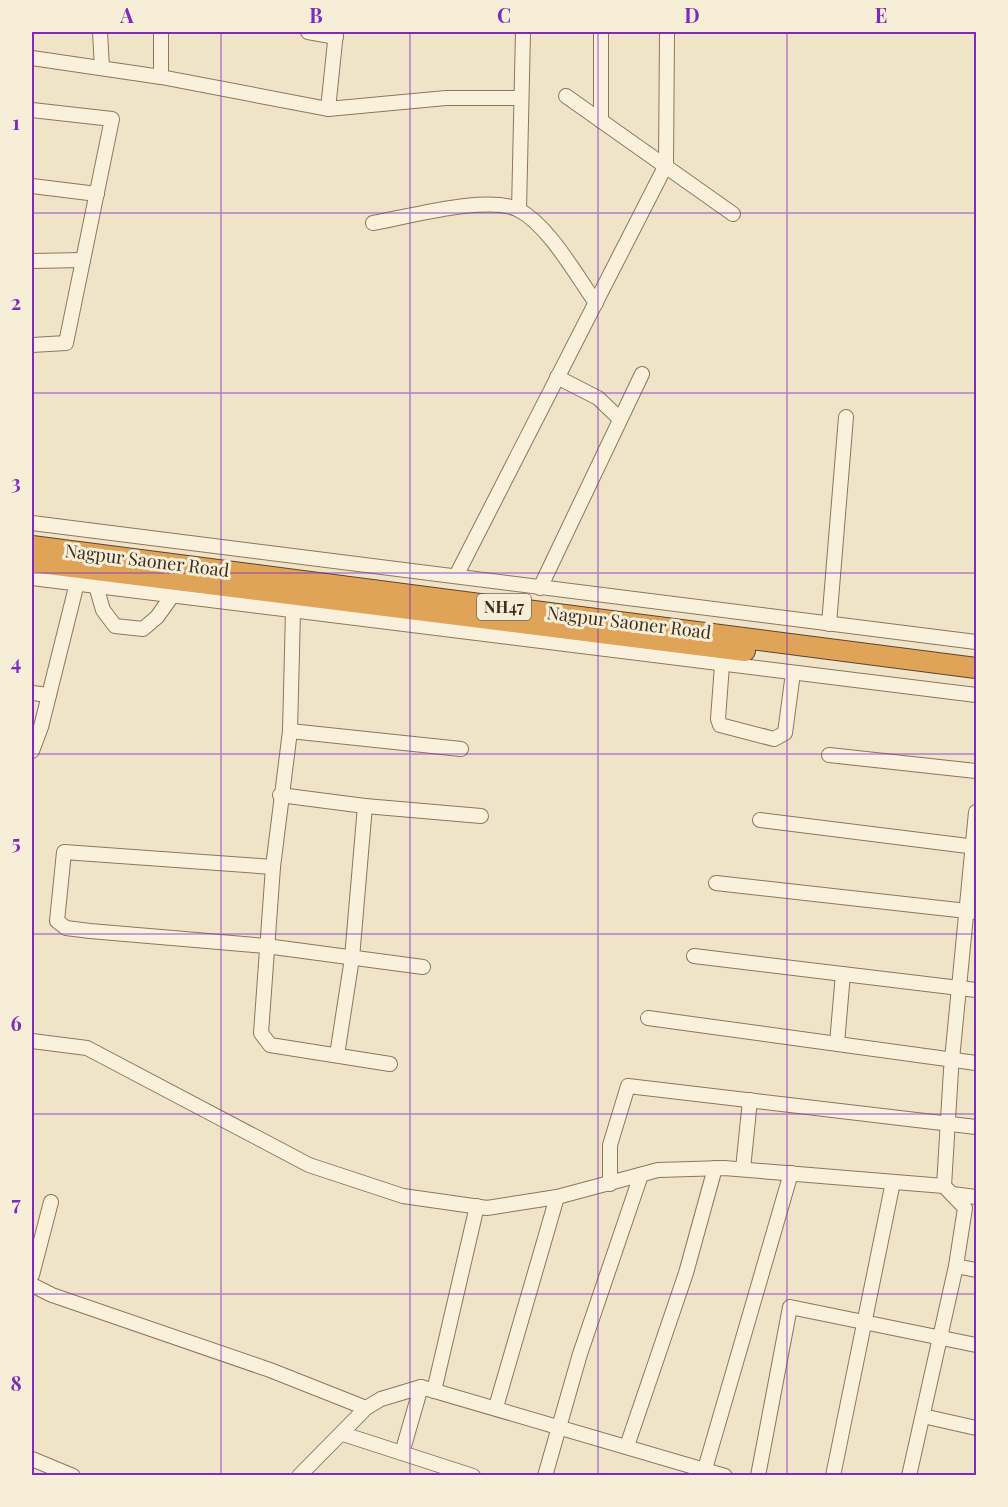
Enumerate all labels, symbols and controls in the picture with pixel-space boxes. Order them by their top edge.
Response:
text: A [119,1,134,28]
text: B [309,1,323,28]
text: C [497,1,511,28]
text: D [684,1,700,28]
text: E [875,1,887,28]
text: 1 [12,108,20,135]
text: 2 [11,288,21,315]
text: 3 [11,468,21,495]
street label: Nagpur Saoner Road [64,538,231,582]
road number: NH47 [477,594,531,620]
street label: Nagpur Saoner Road [546,600,713,644]
text: 4 [11,648,21,675]
text: 5 [11,828,21,855]
text: 6 [10,1009,22,1036]
text: 7 [11,1189,21,1216]
text: 8 [10,1369,22,1396]

